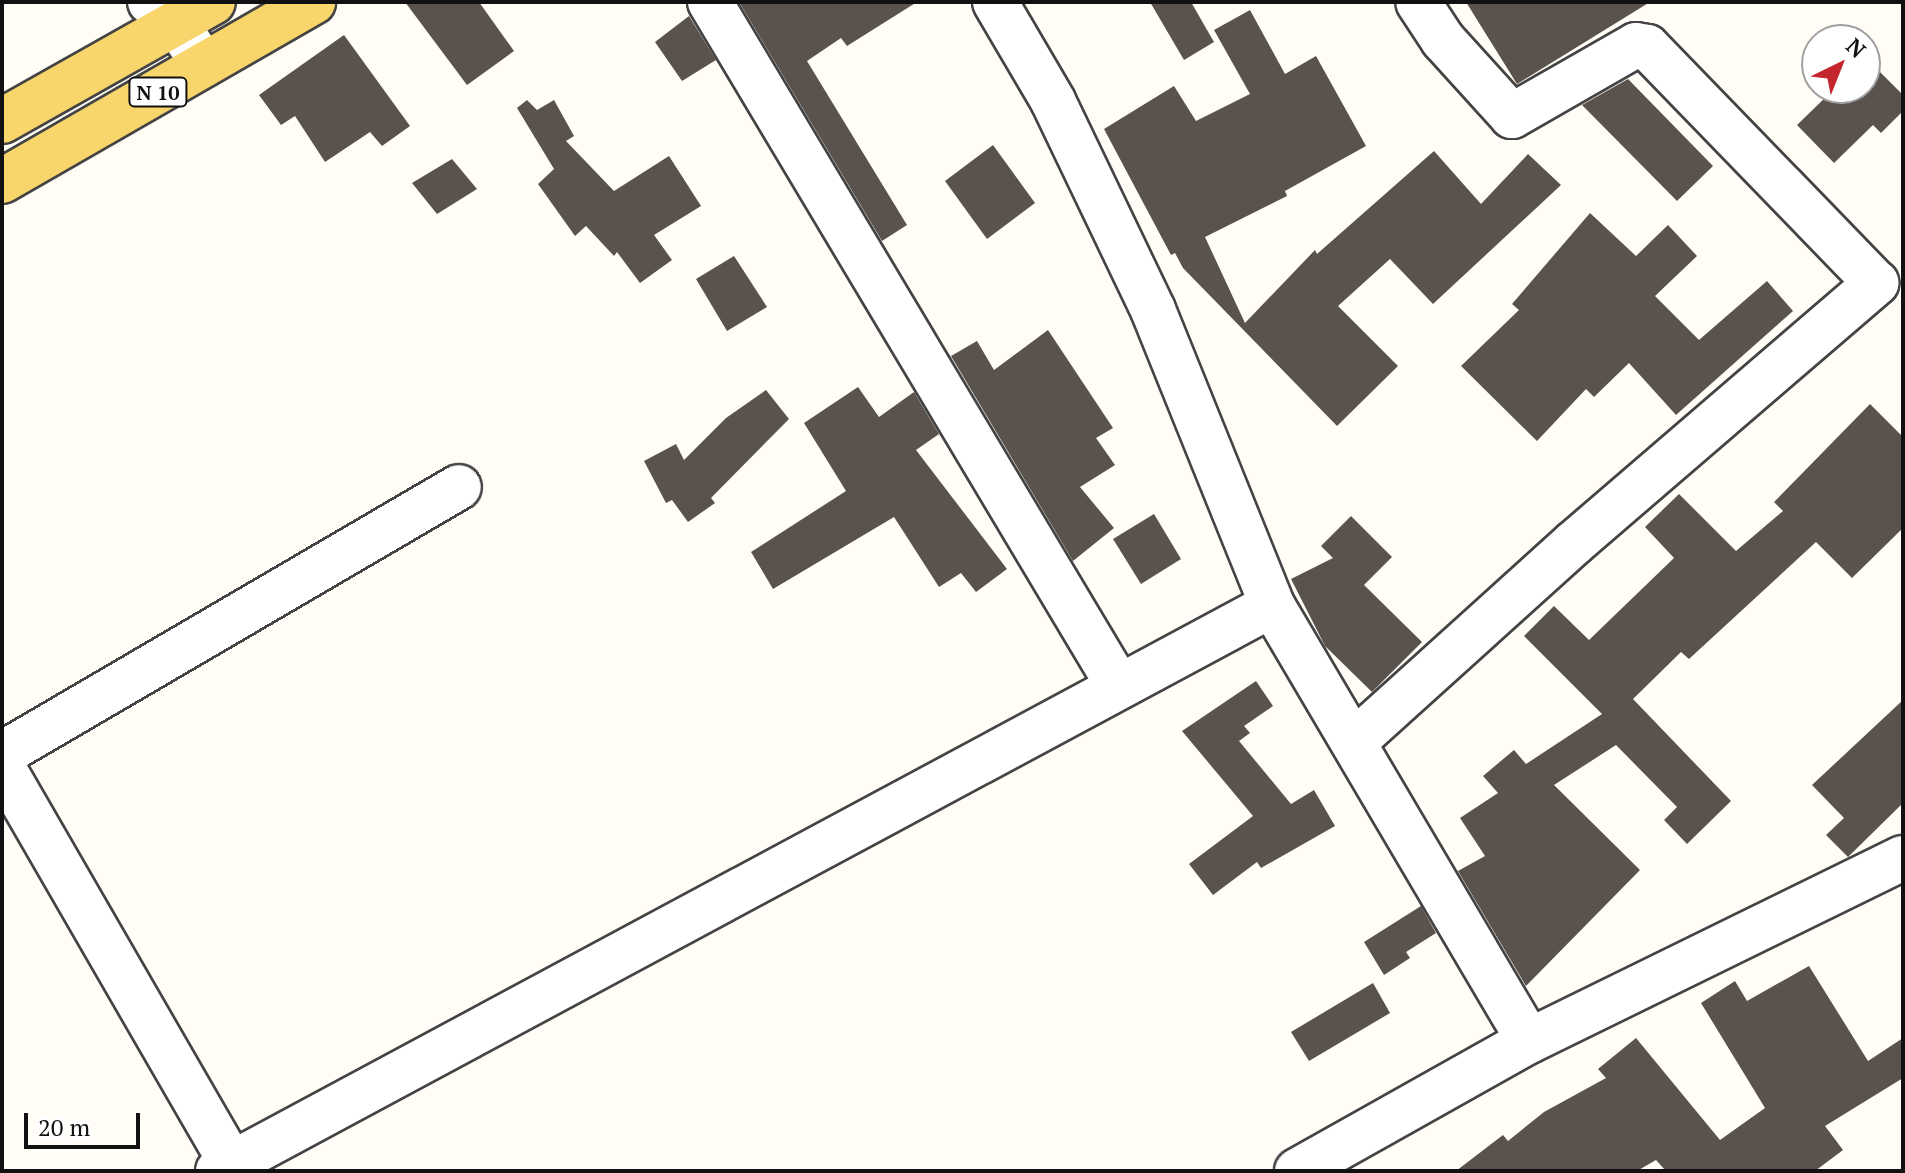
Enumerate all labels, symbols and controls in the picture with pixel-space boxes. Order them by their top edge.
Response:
north arrow [1801,24,1881,104]
text: N [1840,31,1872,64]
road number: N 10 [128,76,188,108]
scale bar [28,1097,144,1147]
text: 20 m [38,1111,90,1143]

